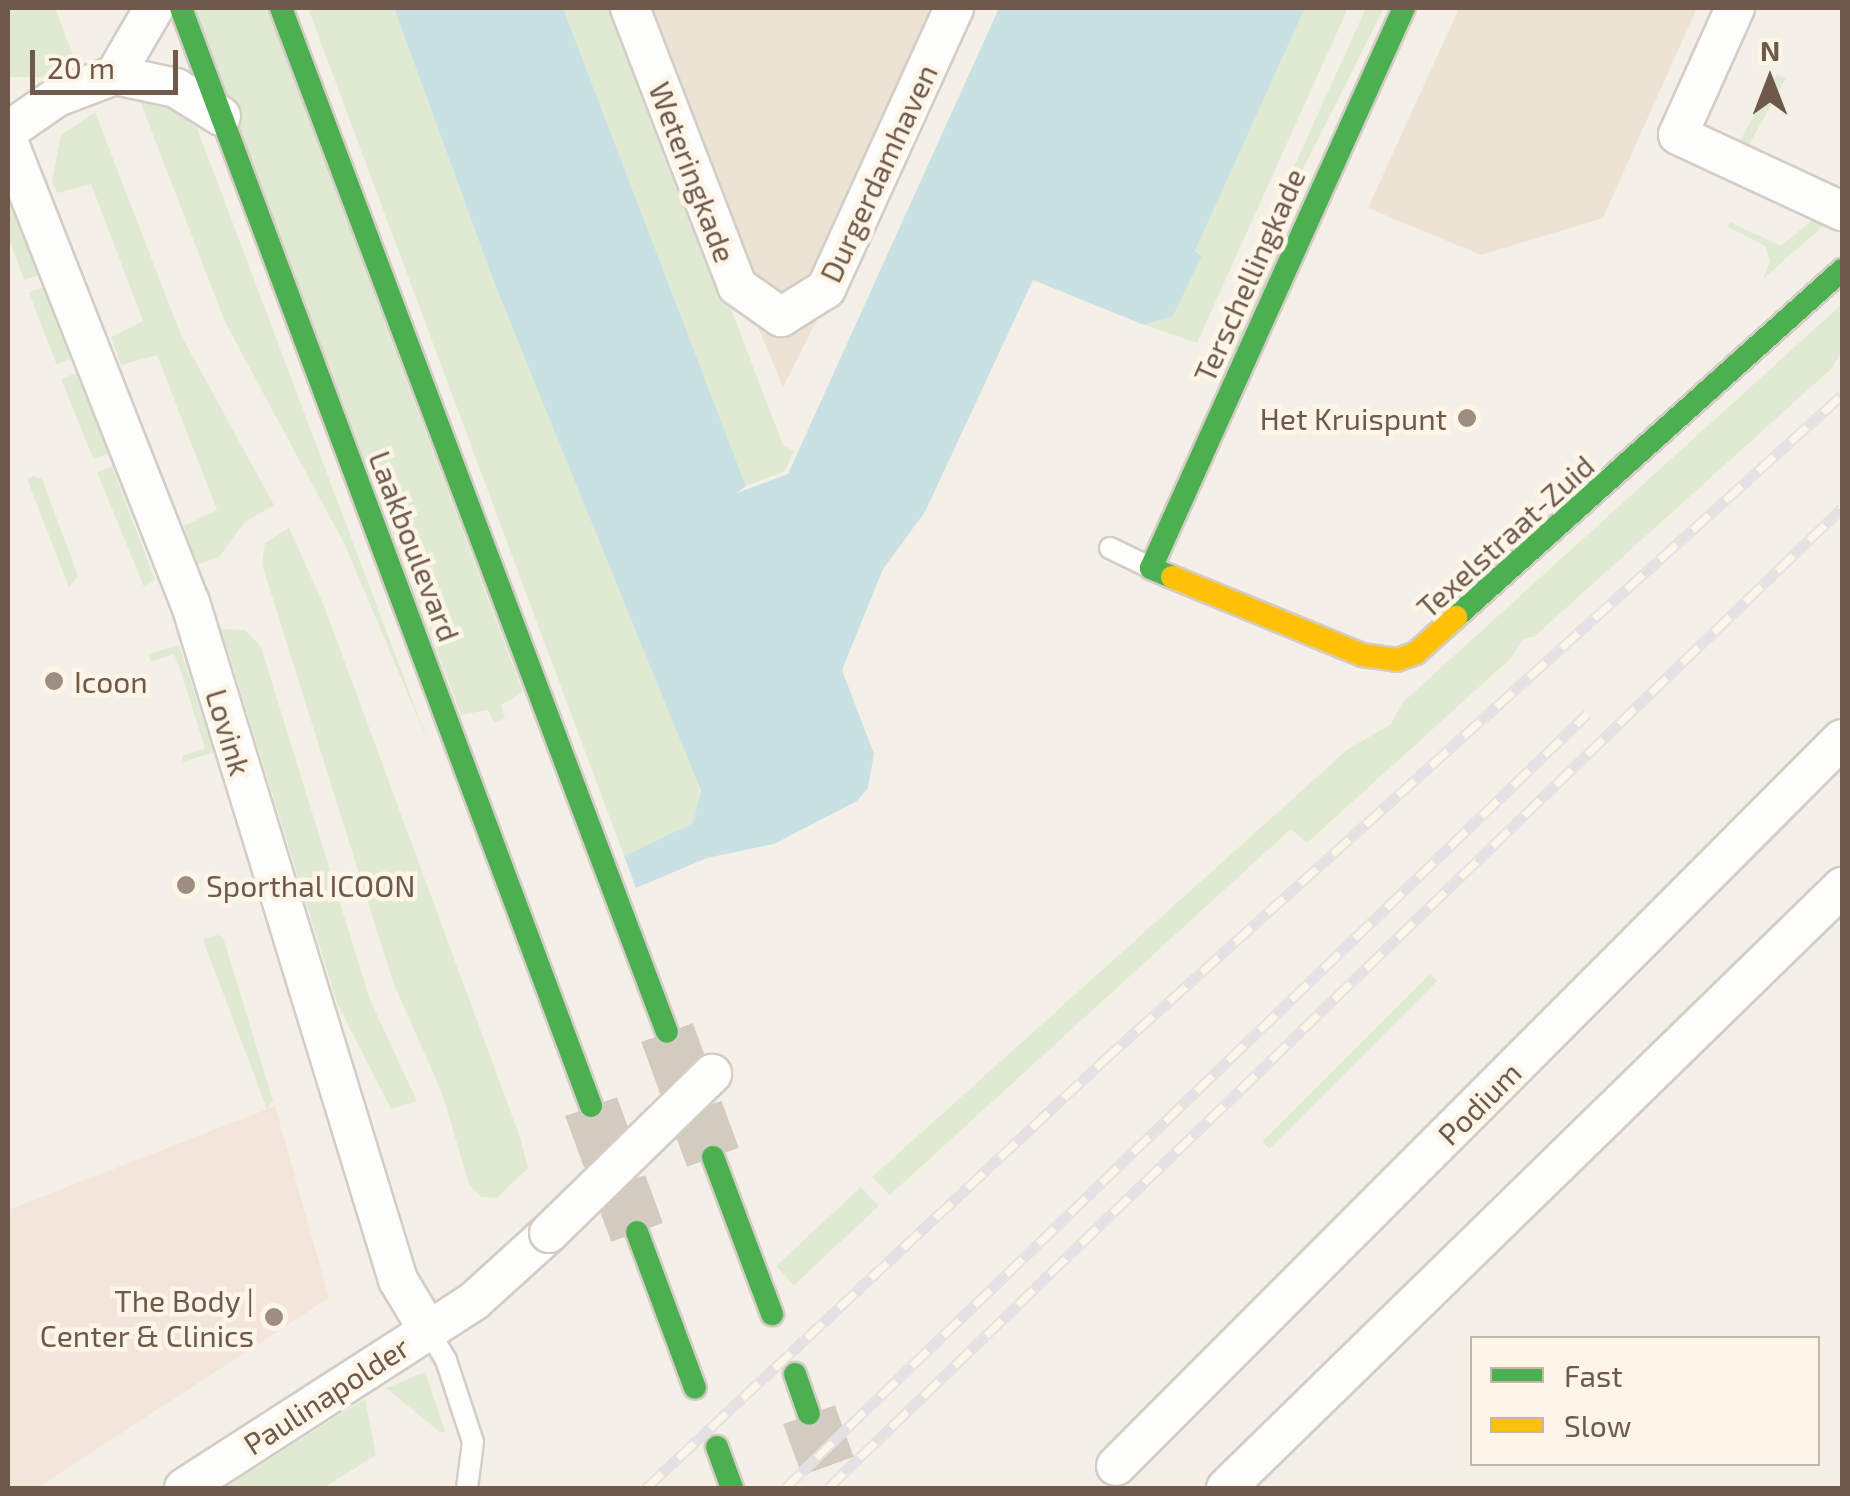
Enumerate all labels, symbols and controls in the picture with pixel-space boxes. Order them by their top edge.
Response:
scale bar [35,30,182,92]
north arrow [1720,30,1820,130]
text: N [1760,33,1780,67]
text: 20 m [47,49,115,85]
street label: Durgerdamhaven [812,58,944,288]
street label: Weteringkade [642,77,744,267]
street label: Terschellingkade [1186,163,1312,387]
place label: Het Kruispunt [1260,400,1447,436]
marker: Het Kruispunt [1456,407,1478,429]
street label: Laakboulevard [362,446,468,646]
street label: Texelstraat-Zuid [1409,447,1601,625]
place label: Icoon [74,663,148,699]
marker: Icoon [43,670,65,692]
street label: Lovink [199,685,259,779]
place label: Sporthal ICOON [206,867,416,903]
marker: Sporthal ICOON [175,874,197,896]
street label: Podium [1430,1054,1528,1152]
place label: The Body | Center & Clinics [39,1282,254,1352]
marker: The Body | Center & Clinics [263,1306,285,1328]
street label: Paulinapolder [236,1328,416,1462]
legend [1470,1336,1820,1466]
text: Fast [1564,1357,1623,1393]
text: Slow [1564,1407,1631,1443]

